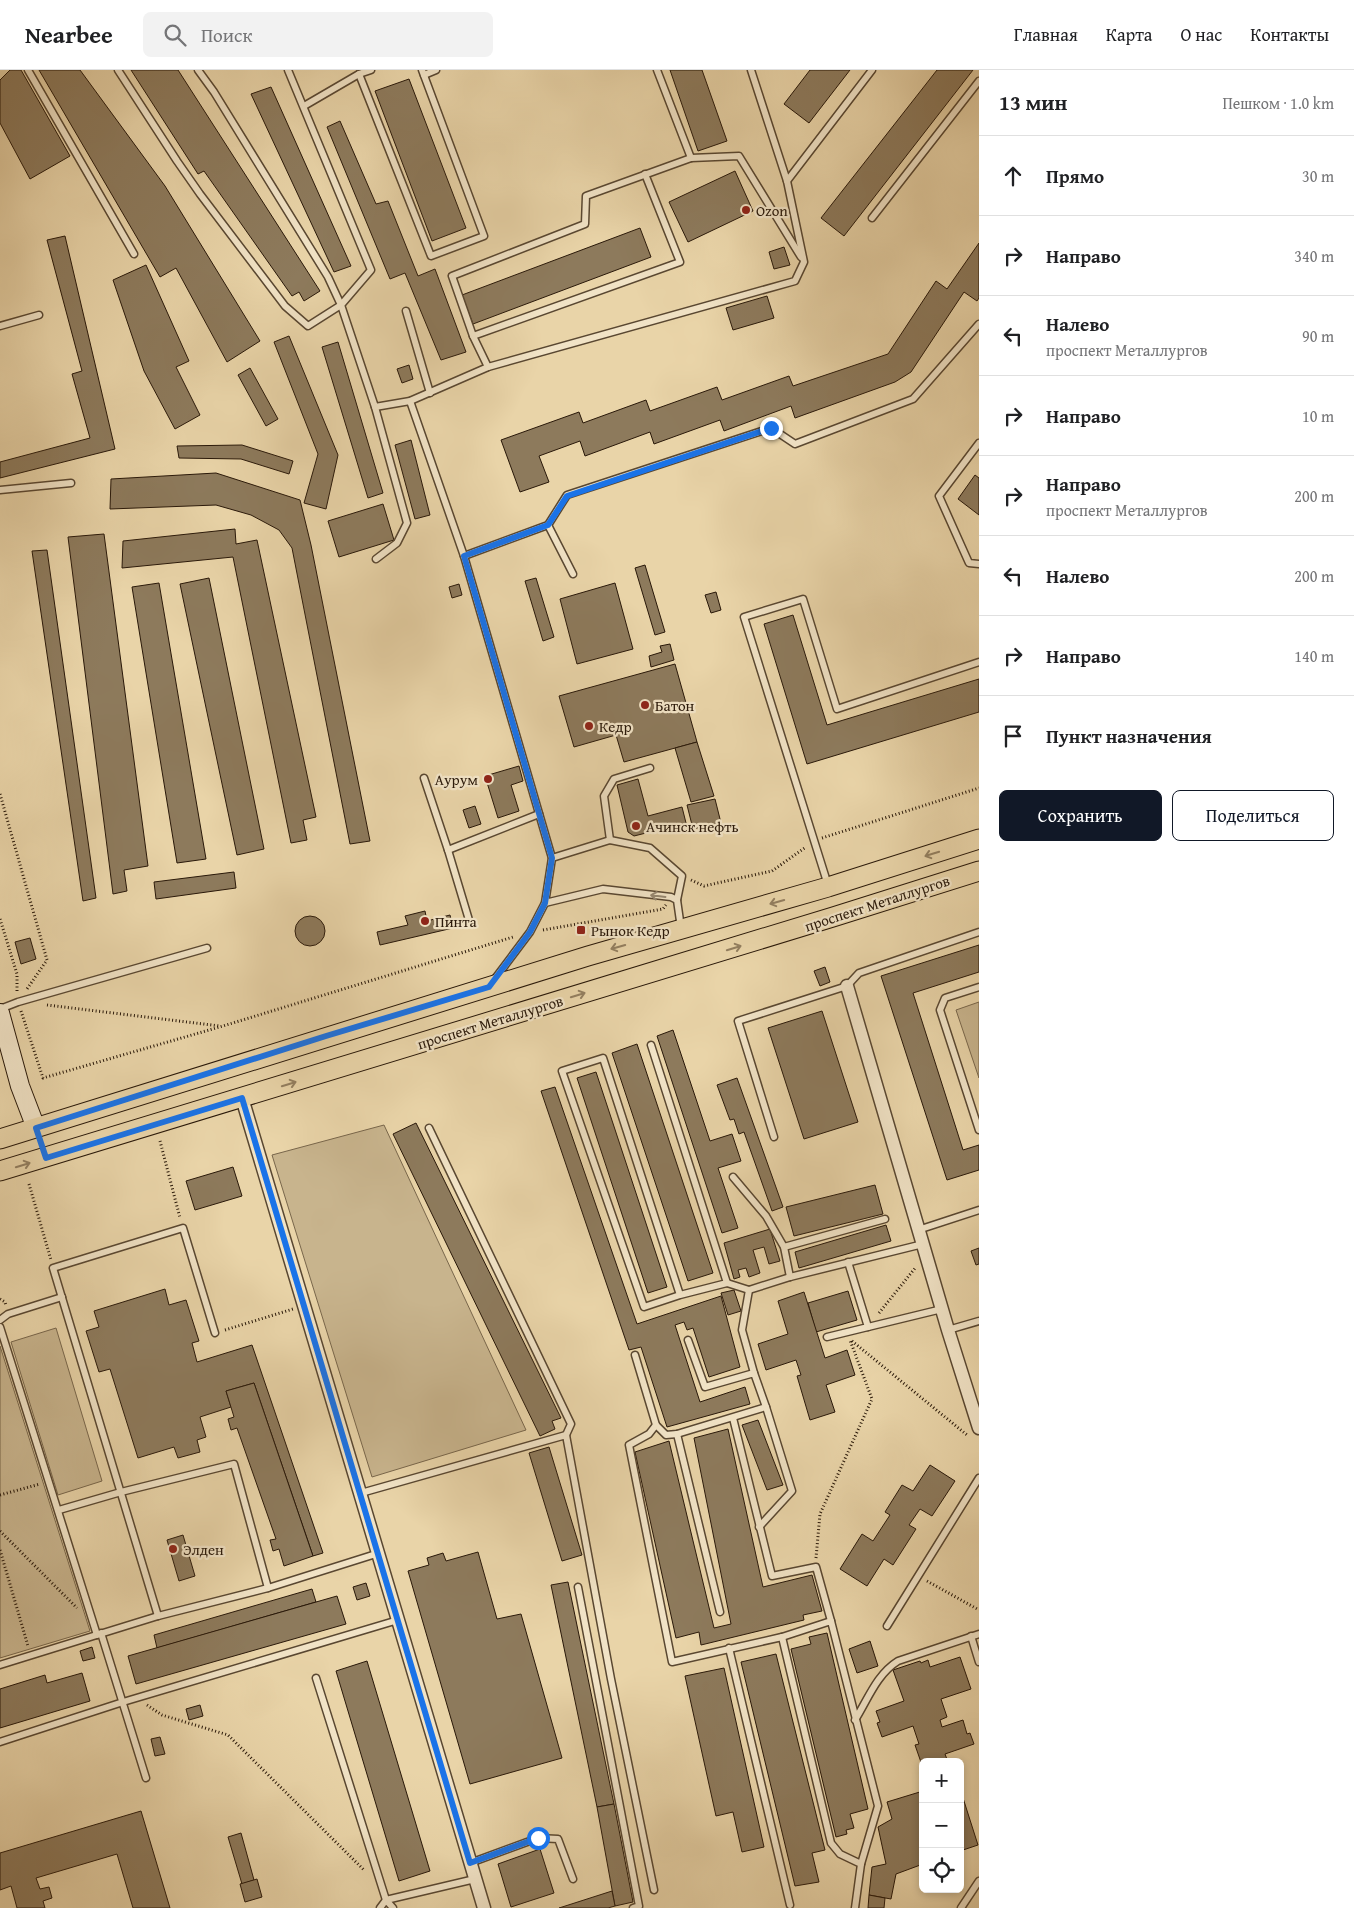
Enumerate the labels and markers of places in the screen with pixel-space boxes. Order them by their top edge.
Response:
place label: Ozon [756,200,788,221]
marker: Ozon [740,204,752,216]
place label: Батон [655,695,695,716]
marker: Батон [639,699,651,711]
place label: Кедр [599,716,632,737]
marker: Кедр [583,720,595,732]
place label: Аурум [435,769,478,790]
marker: Аурум [482,773,494,785]
place label: Ачинск нефть [646,816,739,837]
marker: Ачинск нефть [630,820,642,832]
place label: Пинта [435,911,478,932]
marker: Пинта [419,915,431,927]
place label: Рынок Кедр [591,920,670,941]
marker: Рынок Кедр [575,924,587,936]
place label: Элден [183,1539,224,1560]
marker: Элден [167,1543,179,1555]

